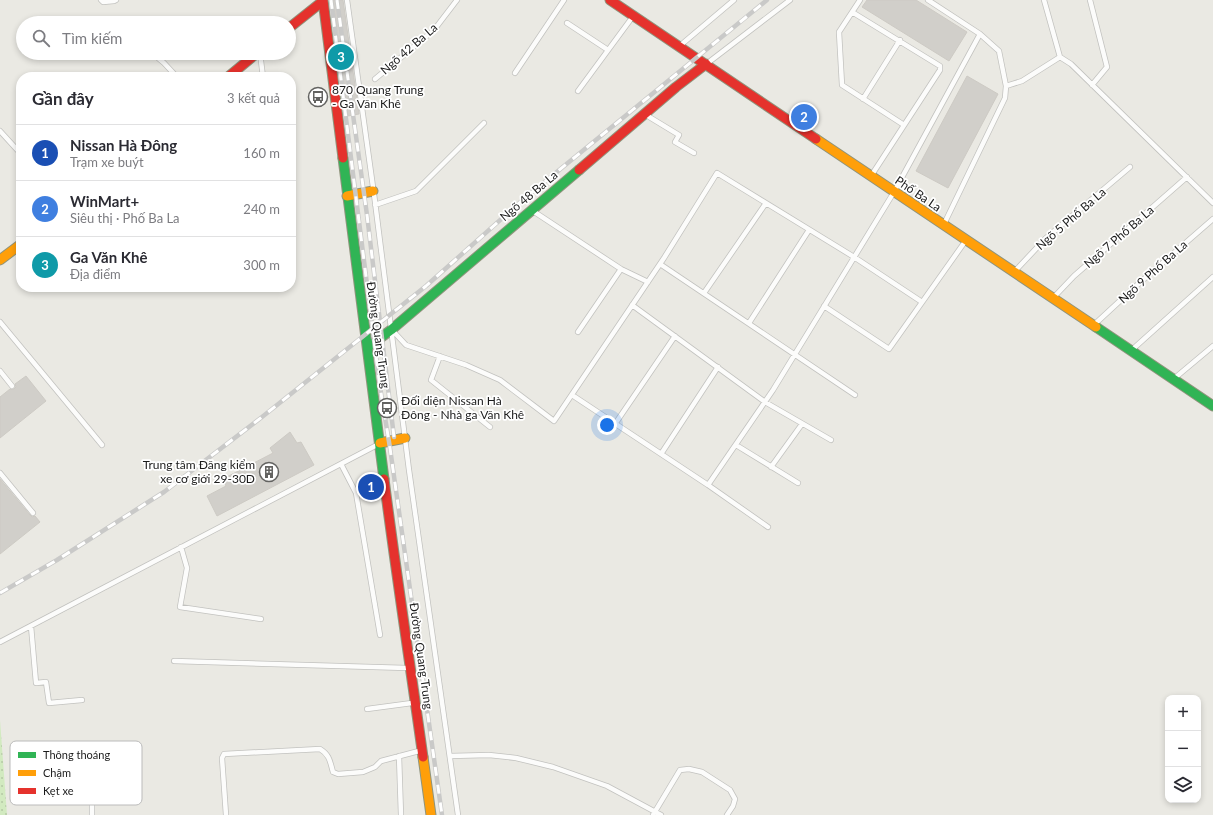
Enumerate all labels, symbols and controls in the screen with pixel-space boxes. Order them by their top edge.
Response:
search box [16,16,296,60]
street label: Ngõ 42 Ba La [377,20,440,78]
icon: search [30,27,52,49]
text: Tìm kiếm [62,29,122,47]
pin: 3 [328,42,354,72]
place label: 870 Quang Trung - Ga Văn Khê [332,82,424,111]
bus stop icon: 870 Quang Trung - Ga Văn Khê [307,86,329,108]
text: Gần đây [32,88,94,109]
text: 3 kết quả [227,90,280,106]
pin: 2 [791,102,817,132]
text: Nissan Hà Đông [70,136,177,154]
text: 1 [41,145,49,161]
text: 160 m [243,145,280,161]
text: Trạm xe buýt [70,154,144,170]
street label: Ngõ 48 Ba La [497,167,561,224]
street label: Phố Ba La [892,173,944,215]
street label: Ngõ 5 Phố Ba La [1033,184,1109,253]
text: WinMart+ [70,192,139,210]
text: 2 [41,201,49,217]
text: 240 m [243,201,280,217]
street label: Ngõ 7 Phố Ba La [1081,202,1157,271]
text: Siêu thị · Phố Ba La [70,210,180,226]
street label: Ngõ 9 Phố Ba La [1115,237,1190,307]
text: Ga Văn Khê [70,248,148,266]
text: 3 [41,257,49,273]
text: 300 m [243,257,280,273]
text: Địa điểm [70,266,121,282]
street label: Đường Quang Trung [364,281,393,389]
place label: Đối diện Nissan Hà Đông - Nhà ga Văn Khê [401,393,524,422]
bus stop icon: Đối diện Nissan Hà Đông - Nhà ga Văn Khê [376,397,398,419]
your location [597,415,617,435]
place label: Trung tâm Đăng kiểm xe cơ giới 29-30D [143,457,255,486]
building icon: Trung tâm Đăng kiểm xe cơ giới 29-30D [258,461,280,483]
pin: 1 [358,472,384,502]
street label: Đường Quang Trung [407,602,436,710]
map controls [1165,695,1201,803]
button: + [1165,695,1201,731]
button: − [1165,731,1201,767]
legend [10,741,142,805]
text: Thông thoáng [43,748,110,761]
text: Chậm [43,766,71,779]
button: layers [1165,767,1201,803]
text: Kẹt xe [43,784,74,797]

